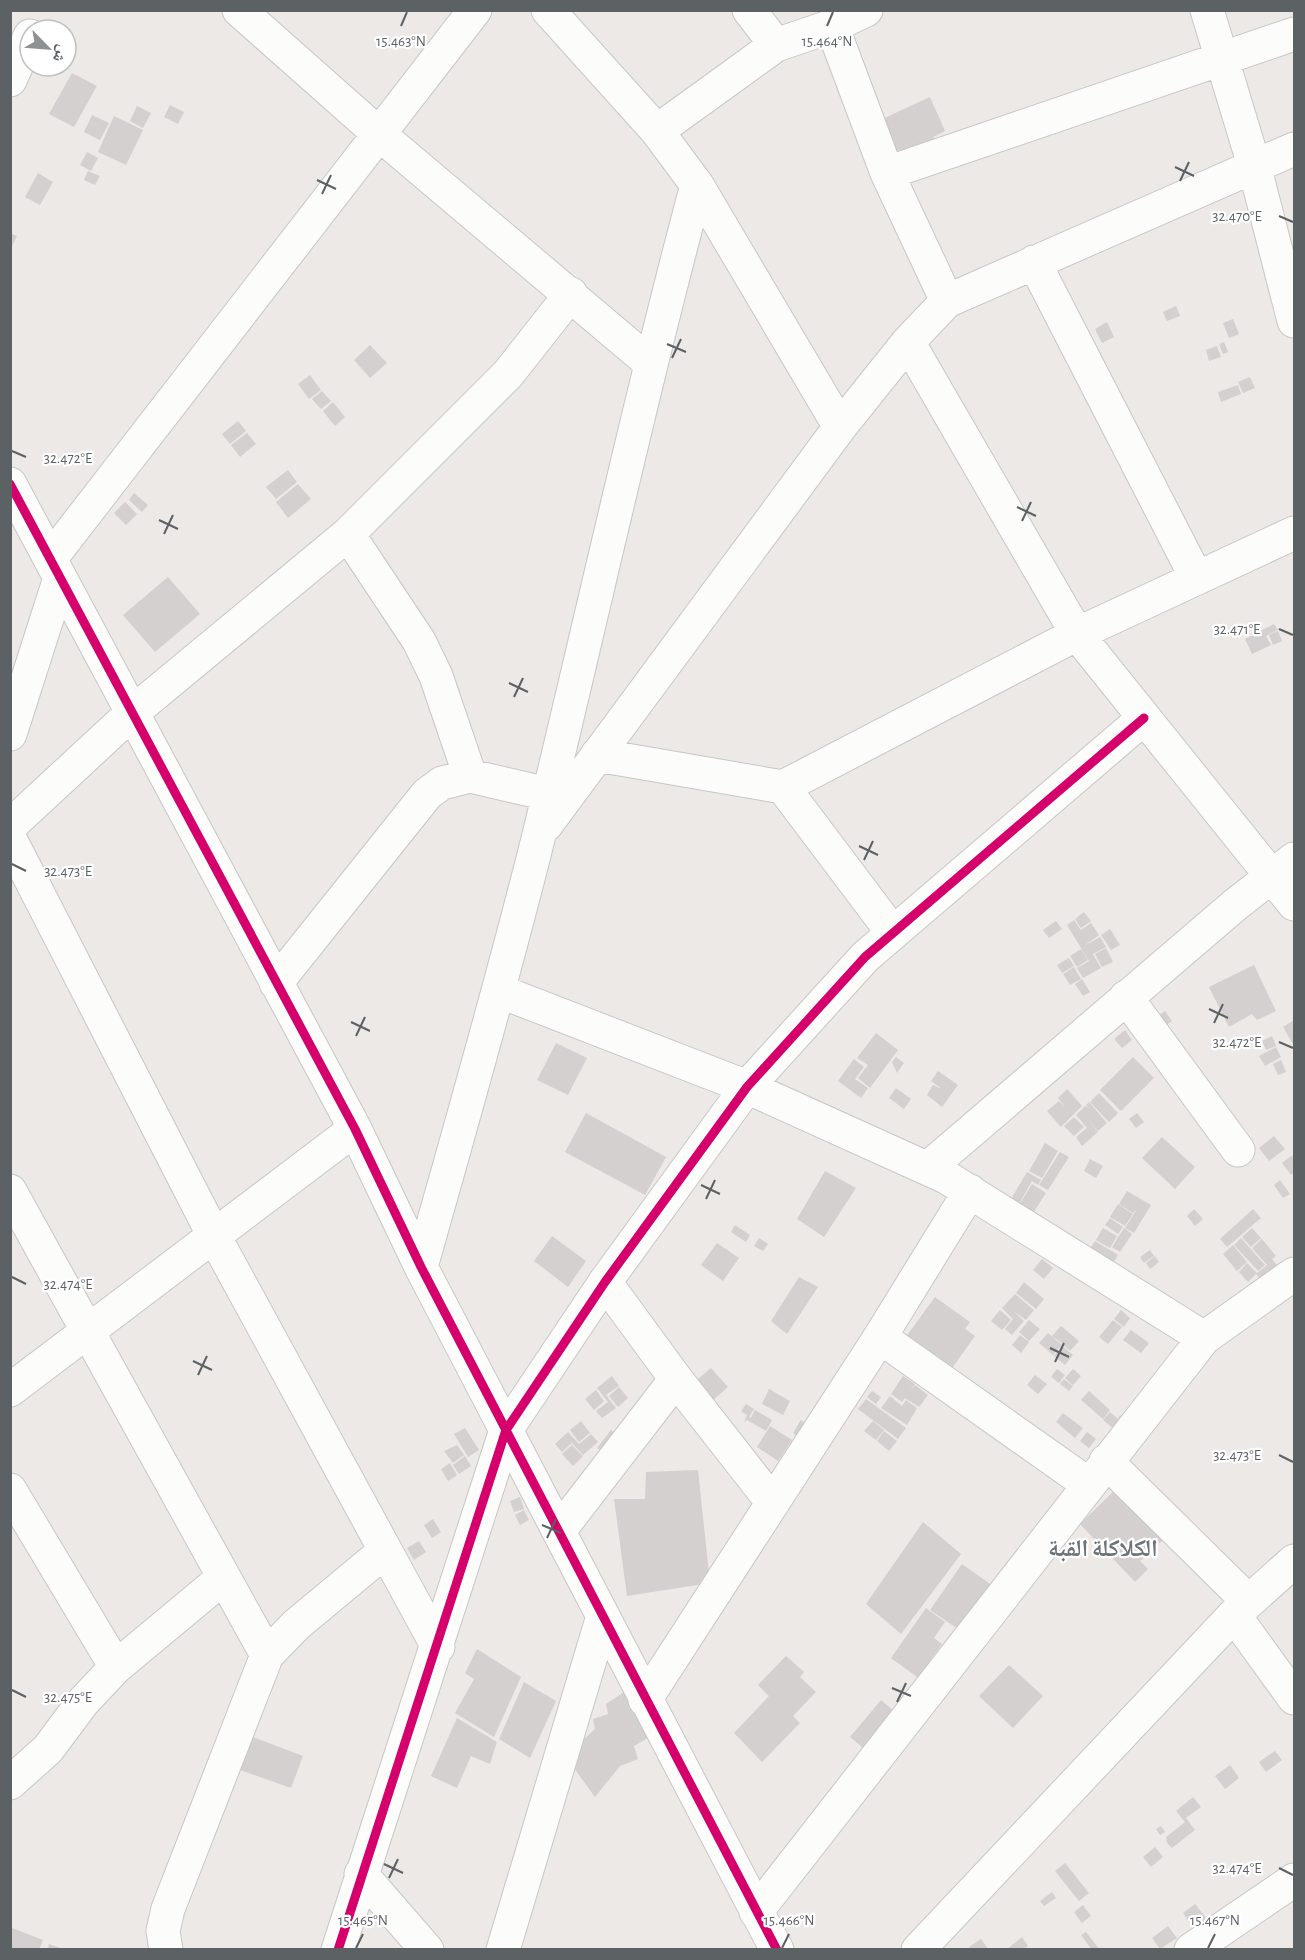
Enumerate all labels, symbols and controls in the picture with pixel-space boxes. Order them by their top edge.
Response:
north arrow [18,18,78,78]
text: 15.463°N [376,34,426,49]
text: 15.464°N [802,34,853,49]
text: ش [49,42,72,65]
text: 32.470°E [1212,209,1262,224]
text: 32.472°E [44,451,92,466]
text: 32.471°E [1214,622,1260,637]
text: 32.473°E [44,864,92,879]
text: 32.472°E [1213,1035,1261,1050]
text: 32.474°E [44,1277,92,1292]
text: 32.473°E [1213,1448,1261,1463]
district label: الكلاكلة القبة [1048,1537,1158,1562]
text: 32.475°E [44,1690,92,1705]
text: 32.474°E [1213,1861,1261,1876]
text: 15.465°N [338,1913,388,1928]
text: 15.466°N [764,1913,814,1928]
text: 15.467°N [1190,1913,1240,1928]

